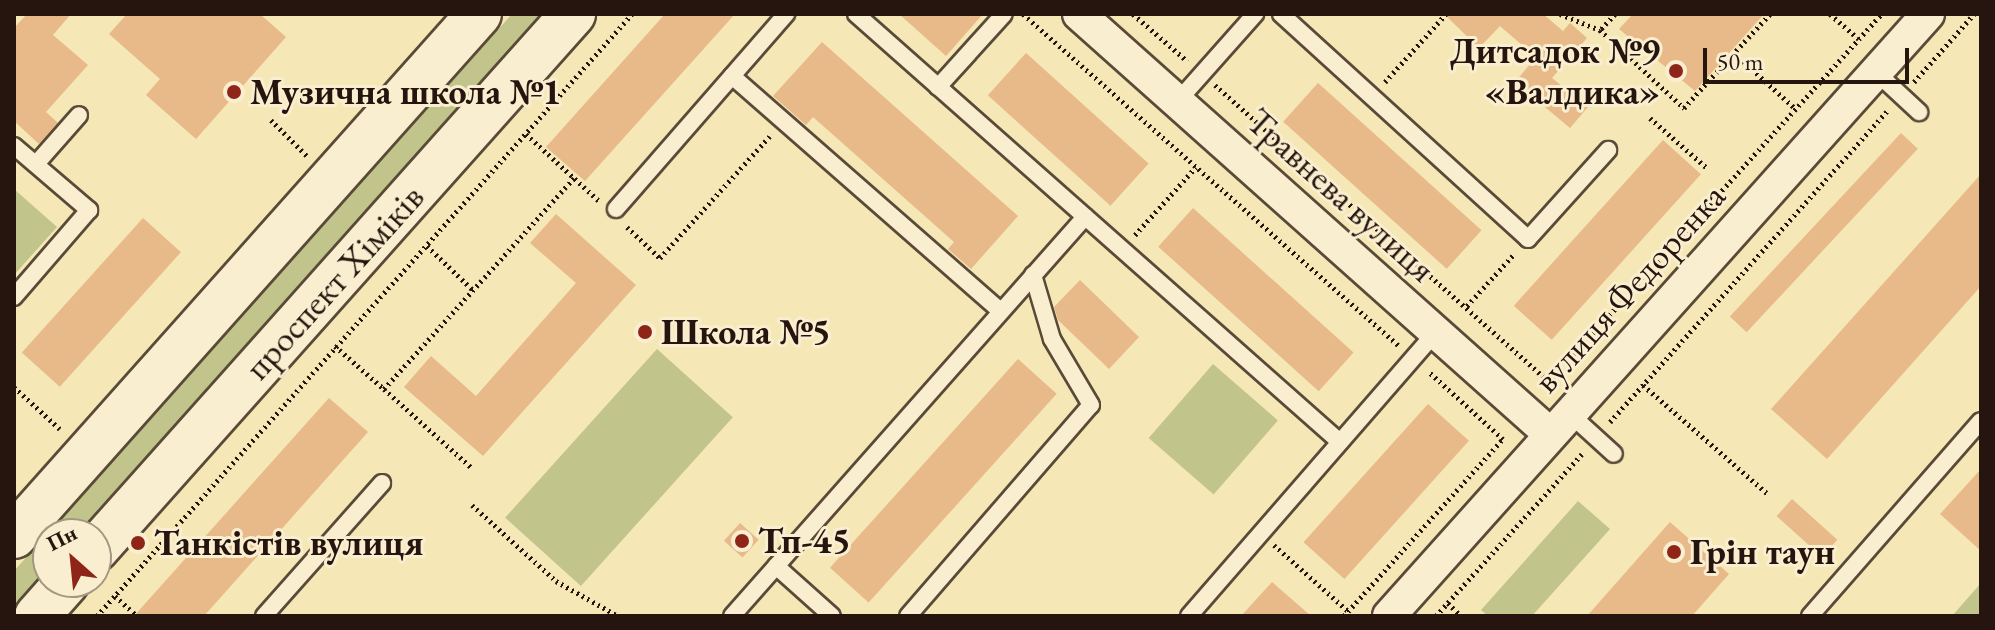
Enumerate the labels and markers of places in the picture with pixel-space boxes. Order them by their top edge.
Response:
place label: Дитсадок №9 «Валдика» [1450,28,1660,113]
marker: Дитсадок №9 «Валдика» [1667,62,1685,80]
place label: Музична школа №1 [250,70,561,114]
marker: Музична школа №1 [225,83,243,101]
place label: Школа №5 [661,310,831,354]
marker: Школа №5 [636,323,654,341]
place label: Тп-45 [758,519,851,563]
place label: Танкістів вулиця [154,521,424,565]
place label: Грін таун [1690,530,1835,574]
marker: Тп-45 [733,532,751,550]
marker: Танкістів вулиця [129,534,147,552]
marker: Грін таун [1665,543,1683,561]

